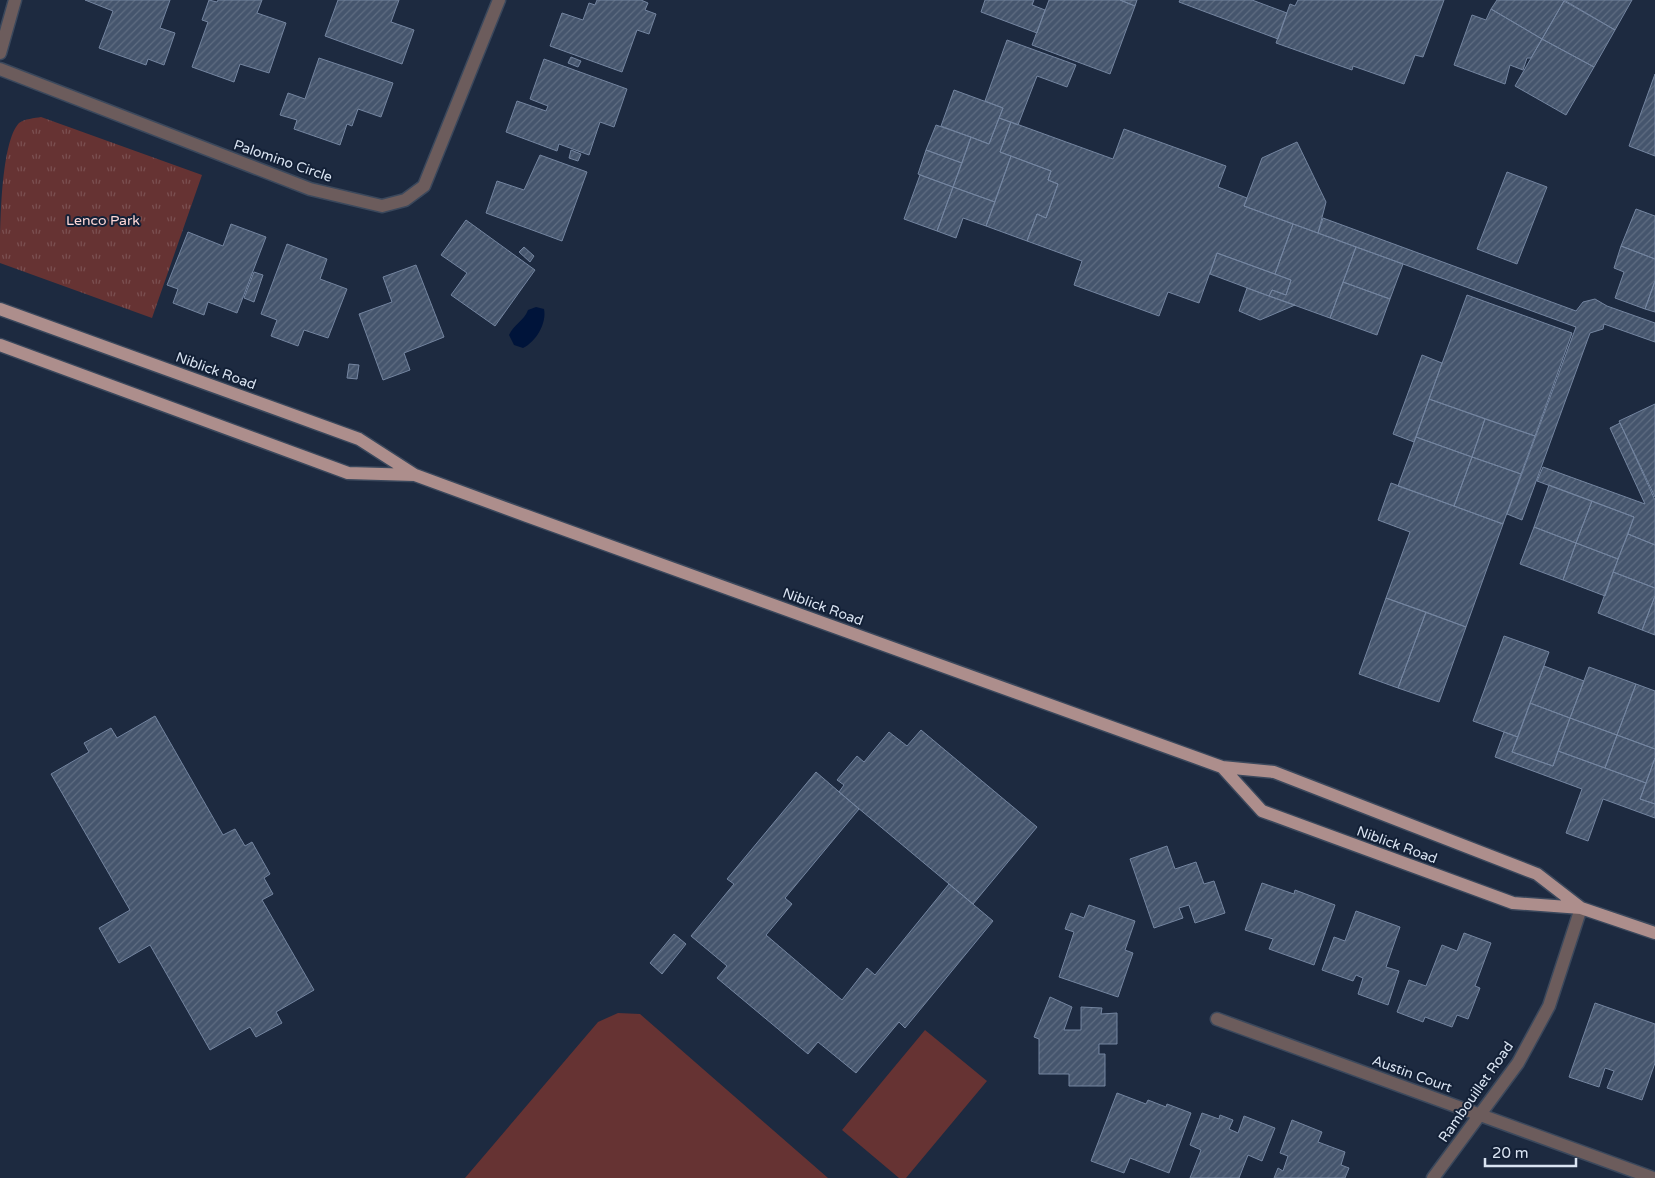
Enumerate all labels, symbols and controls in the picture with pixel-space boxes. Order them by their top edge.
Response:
street label: Palomino Circle [231,136,335,186]
park label: Lenco Park [66,212,140,229]
street label: Niblick Road [173,349,259,393]
street label: Niblick Road [780,585,866,629]
street label: Niblick Road [1354,823,1440,867]
street label: Rambouillet Road [1435,1038,1517,1146]
street label: Austin Court [1370,1052,1455,1097]
scale bar [1485,1136,1576,1168]
text: 20 m [1492,1144,1529,1162]

